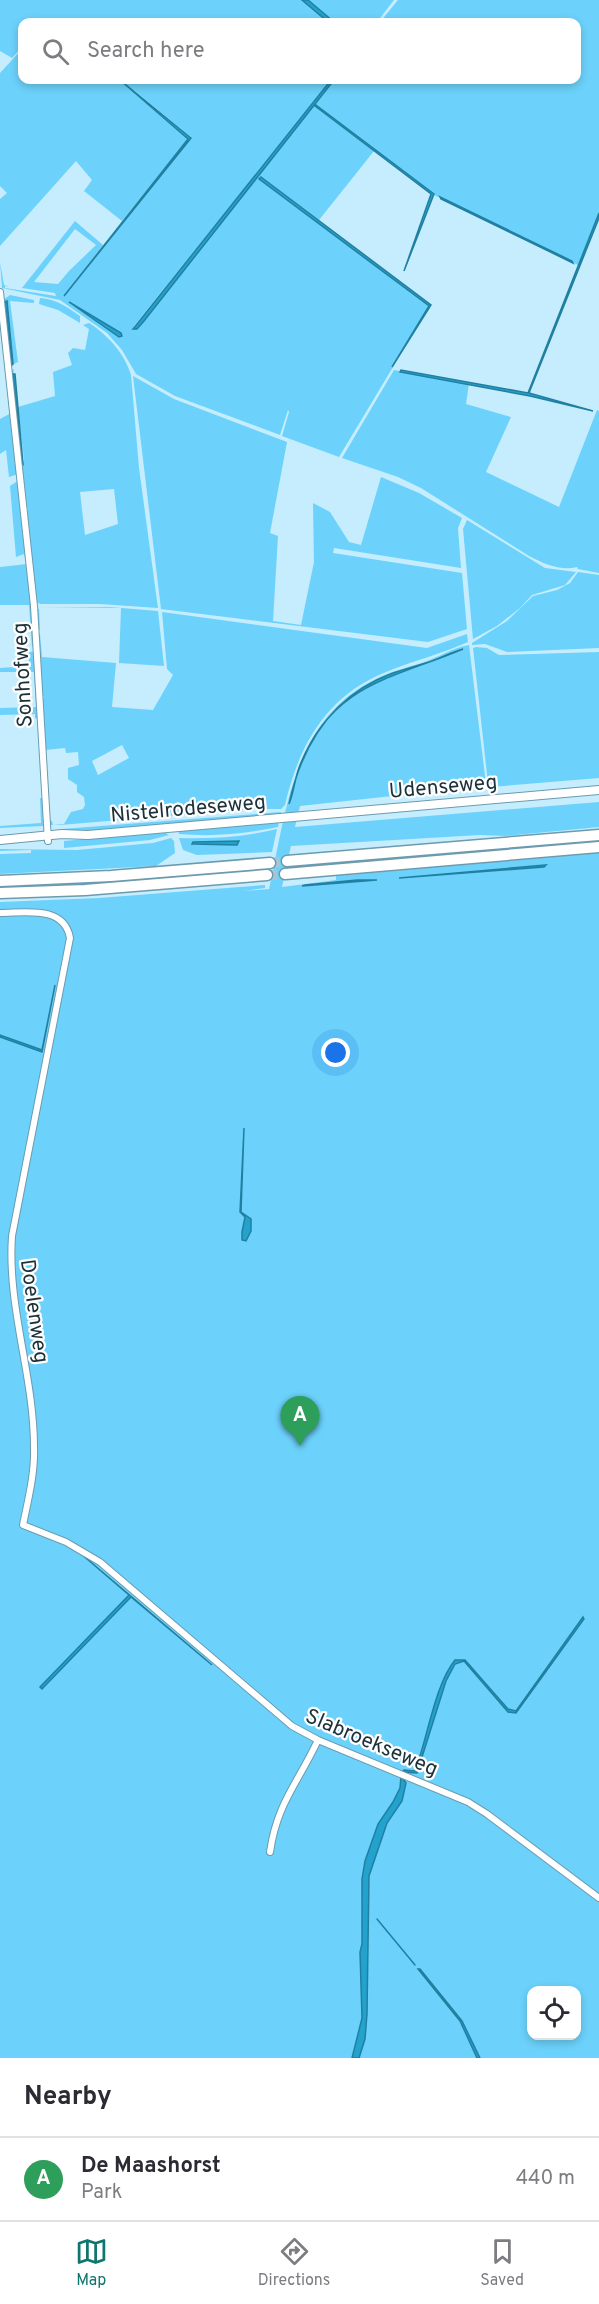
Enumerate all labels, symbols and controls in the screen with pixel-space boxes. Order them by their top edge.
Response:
search box [18,18,581,84]
icon: search [39,35,72,68]
text: Search here [87,38,205,65]
street label: Sonhofweg [7,622,40,728]
street label: Udenseweg [388,769,498,806]
street label: Nistelrodeseweg [109,789,267,830]
your location [321,1038,350,1067]
street label: Doelenweg [13,1258,54,1365]
pin: A [280,1396,320,1446]
street label: Slabroekseweg [301,1703,442,1783]
map controls [527,1986,581,2040]
button: locate [527,1986,581,2040]
text: Nearby [24,2081,112,2114]
text: De Maashorst [81,2153,221,2180]
text: A [36,2166,51,2192]
text: 440 m [516,2166,575,2192]
text: Park [81,2180,122,2206]
tab: Map [75,2235,108,2291]
tab: Directions [258,2235,330,2291]
tab: Saved [480,2235,524,2291]

